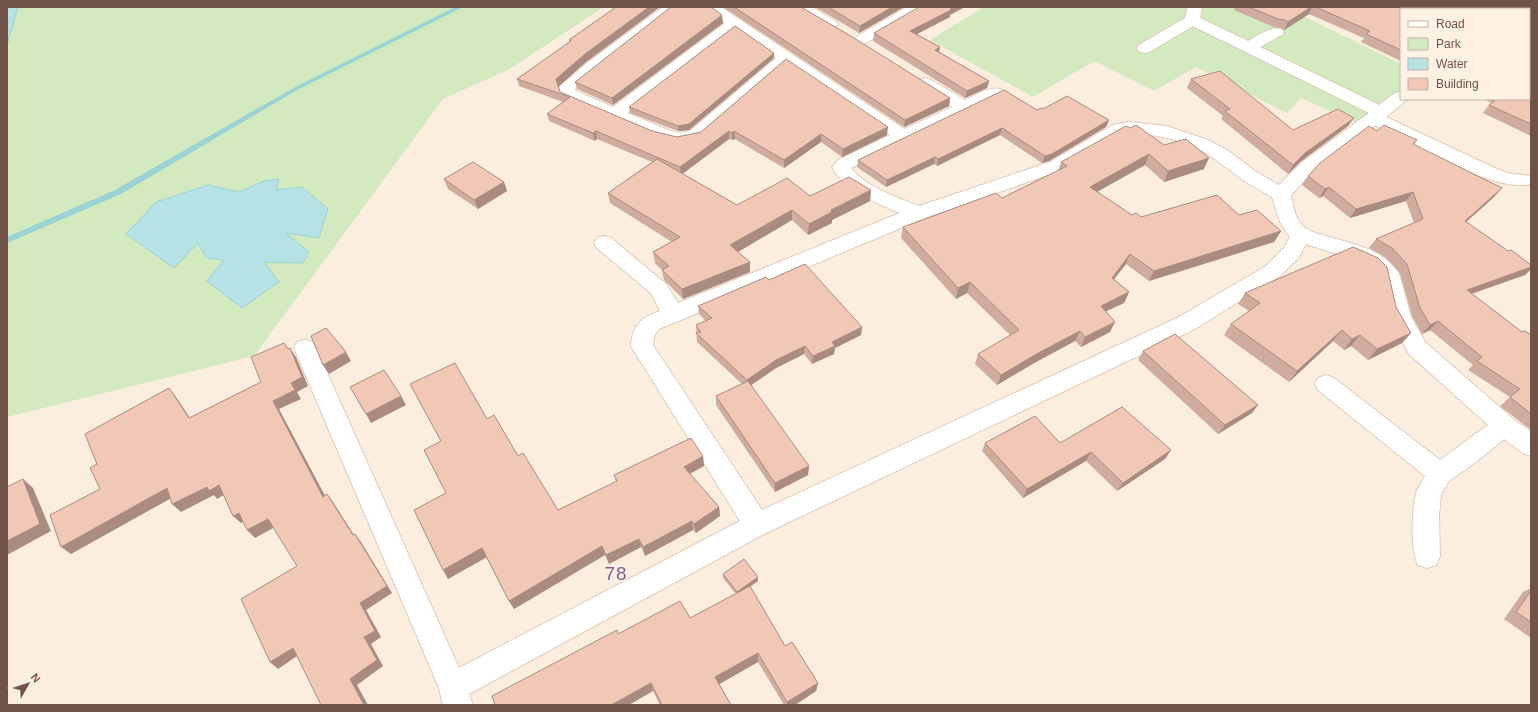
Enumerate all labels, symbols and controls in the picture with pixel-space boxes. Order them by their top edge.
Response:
legend [1400,8,1530,100]
text: Road [1436,17,1465,31]
text: Park [1436,37,1462,51]
text: Water [1436,57,1468,71]
text: Building [1436,77,1479,91]
district label: 78 [604,563,628,584]
north arrow [8,664,48,704]
text: N [29,671,43,685]

